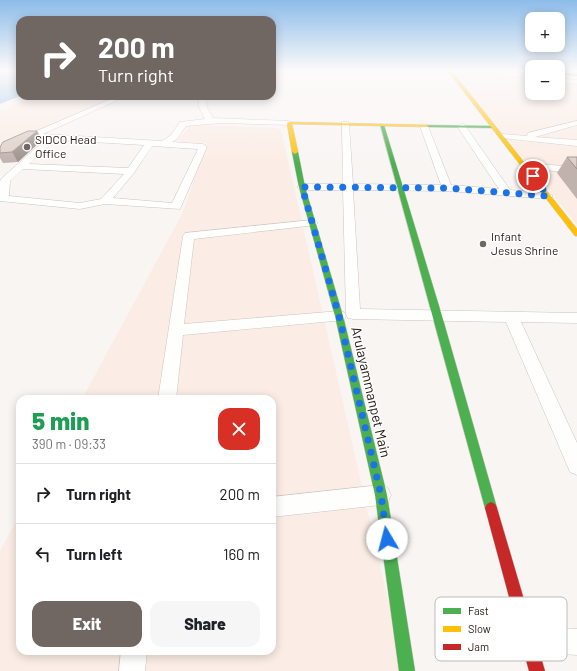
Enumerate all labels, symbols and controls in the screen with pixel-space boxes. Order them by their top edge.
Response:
map controls [525,12,565,100]
button: + [525,12,565,52]
text: 200 m [98,30,175,64]
icon: right [32,32,84,84]
button: − [525,60,565,100]
text: Turn right [98,64,174,86]
place label: SIDCO Head Office [35,132,97,160]
marker: SIDCO Head Office [22,142,32,152]
pin [516,159,550,193]
icon: arrive [522,165,544,187]
place label: Infant Jesus Shrine [491,229,558,257]
marker: Infant Jesus Shrine [478,239,488,249]
street label: Arulayammanpet Main [348,325,395,459]
text: 5 min [32,406,89,435]
button: close [218,408,260,450]
text: 390 m · 09:33 [32,436,106,452]
icon: right [32,483,54,505]
text: Turn right [66,485,131,503]
text: 200 m [220,485,260,503]
position arrow [366,518,408,560]
icon: left [32,543,54,565]
text: Turn left [66,545,122,563]
text: 160 m [223,545,260,563]
legend [435,597,567,661]
button: Exit [32,601,142,647]
button: Share [150,601,260,647]
text: Fast [468,604,489,617]
text: Slow [468,622,491,635]
text: Jam [468,640,489,653]

